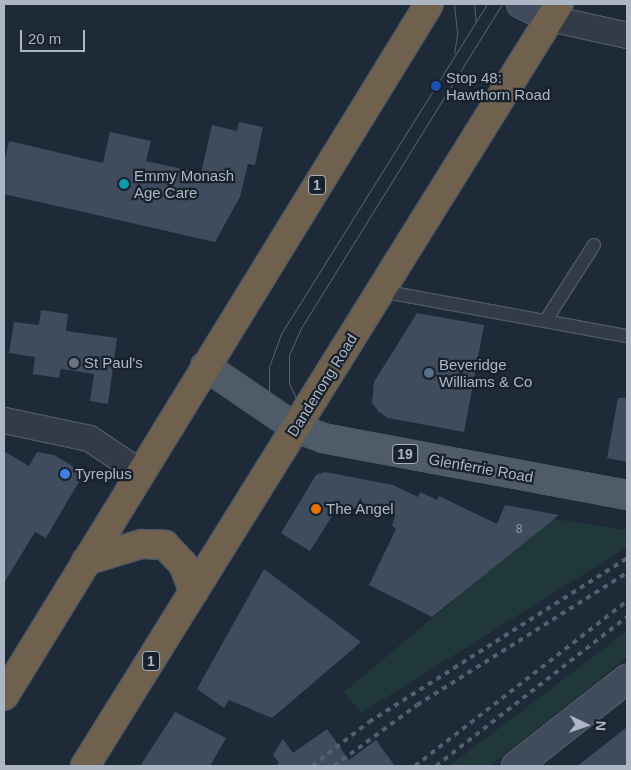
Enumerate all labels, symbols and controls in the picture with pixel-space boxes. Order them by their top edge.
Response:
scale bar [22,20,88,52]
text: 20 m [28,30,61,47]
place label: Stop 48: Hawthorn Road [446,68,550,103]
marker: Stop 48: Hawthorn Road [430,80,442,92]
place label: Emmy Monash Age Care [134,166,234,201]
road number: 1 [307,174,327,196]
marker: Emmy Monash Age Care [118,178,130,190]
street label: Dandenong Road [283,330,361,440]
place label: St Paul's [84,354,143,372]
place label: Beveridge Williams & Co [439,355,532,390]
marker: St Paul's [68,357,80,369]
marker: Beveridge Williams & Co [423,367,435,379]
road number: 19 [391,442,419,466]
street label: Glenferrie Road [427,450,535,486]
place label: Tyreplus [75,465,132,483]
marker: Tyreplus [59,468,71,480]
place label: The Angel [326,500,394,518]
marker: The Angel [310,503,322,515]
house number: 8 [516,523,522,537]
road number: 1 [141,649,161,672]
north arrow [561,700,611,750]
text: N [593,720,609,731]

